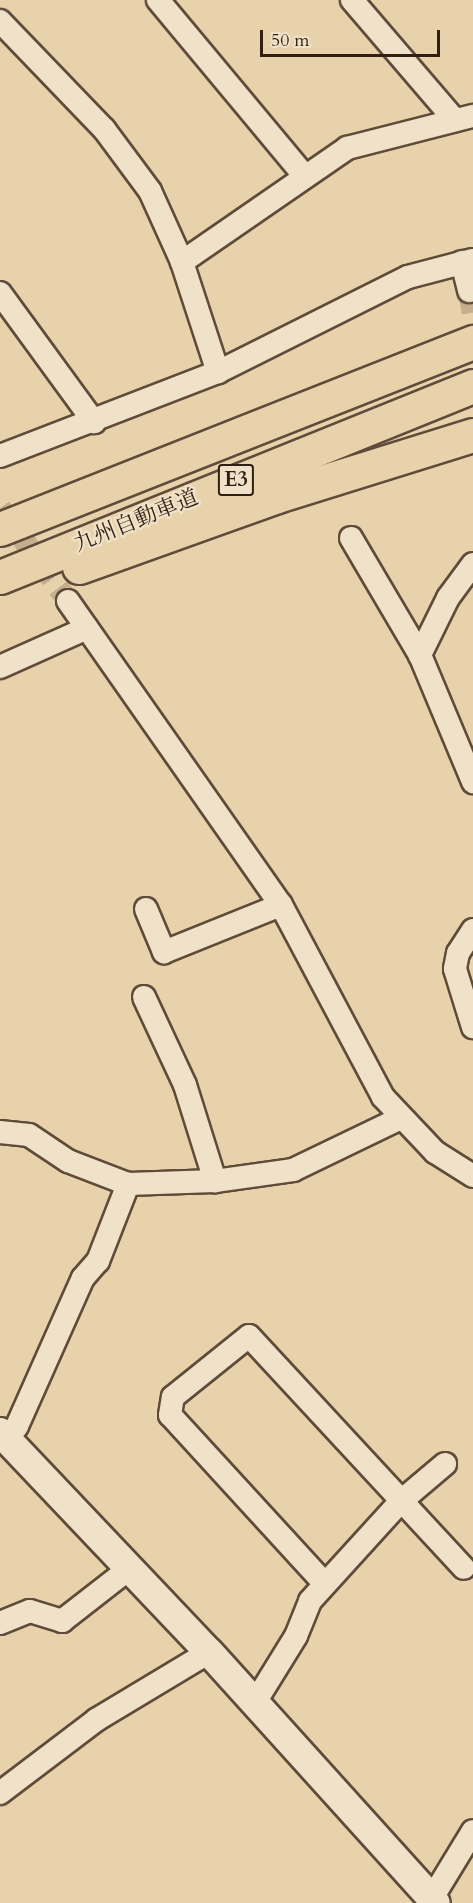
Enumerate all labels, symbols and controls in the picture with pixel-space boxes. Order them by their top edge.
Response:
scale bar [263,18,443,56]
text: 50 m [271,28,310,53]
road number: E3 [216,462,256,498]
street label: 九州自動車道 [70,484,202,558]

